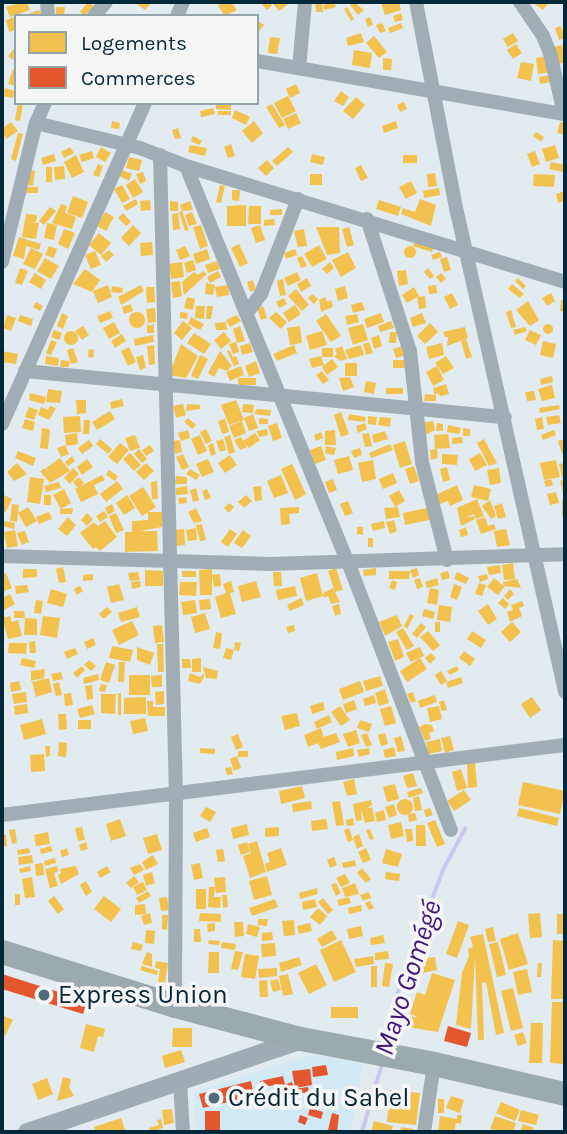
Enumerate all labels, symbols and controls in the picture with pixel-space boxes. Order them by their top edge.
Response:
legend [14,14,259,105]
text: Logements [81,31,187,55]
text: Commerces [81,66,196,90]
water label: Mayo Gomégé [367,896,449,1060]
place label: Express Union [58,979,228,1011]
marker: Express Union [36,987,52,1003]
place label: Crédit du Sahel [228,1082,409,1114]
marker: Crédit du Sahel [206,1090,222,1106]

